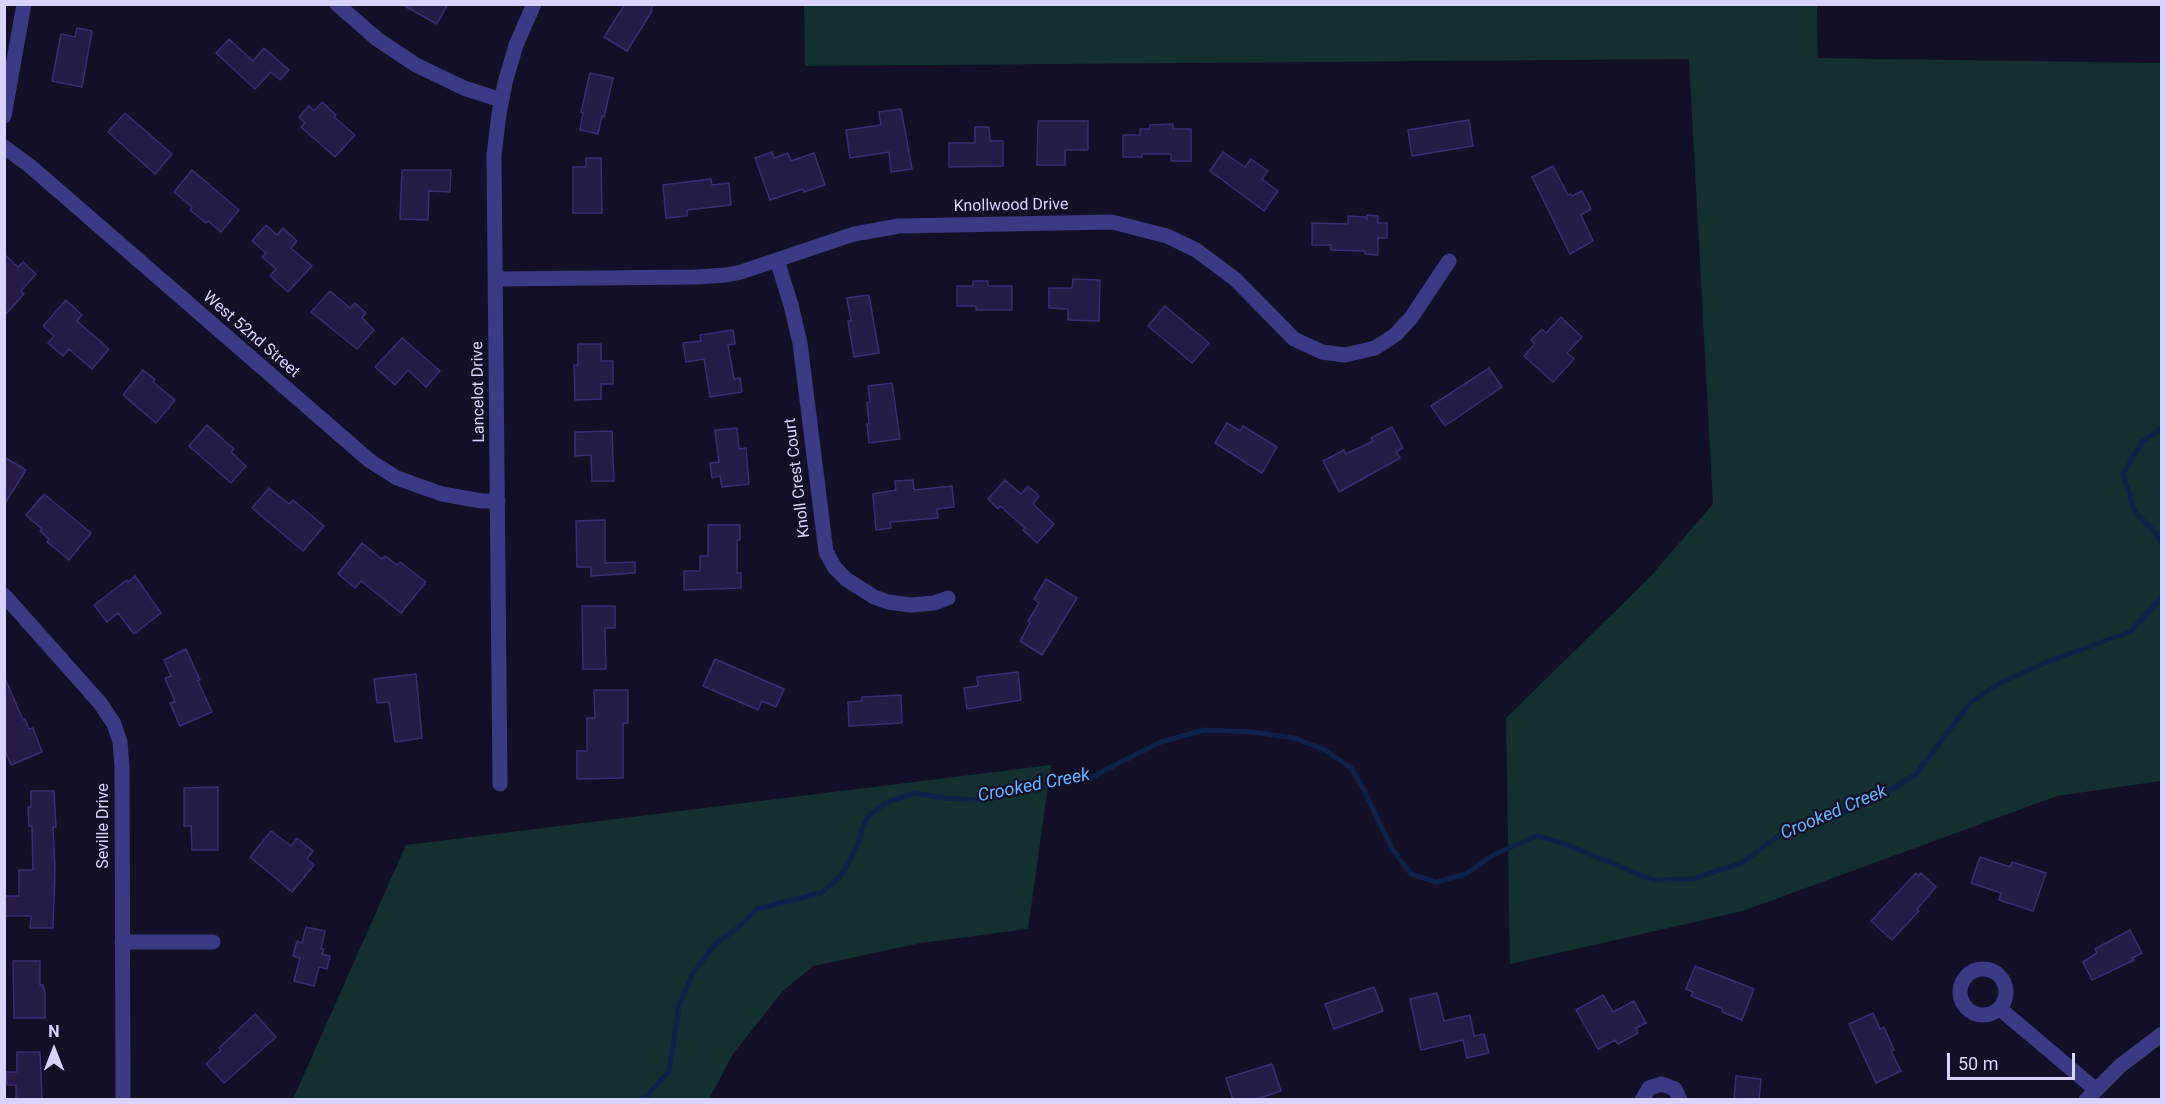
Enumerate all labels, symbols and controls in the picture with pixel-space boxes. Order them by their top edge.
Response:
street label: Knollwood Drive [953,195,1069,217]
street label: West 52nd Street [199,288,303,382]
street label: Lancelot Drive [469,341,489,443]
street label: Knoll Crest Court [781,417,815,539]
water label: Crooked Creek [976,765,1092,807]
water label: Crooked Creek [1777,781,1891,845]
street label: Seville Drive [94,783,114,869]
north arrow [24,1020,84,1080]
text: N [48,1022,60,1041]
scale bar [1950,1041,2078,1079]
text: 50 m [1958,1053,1998,1074]

